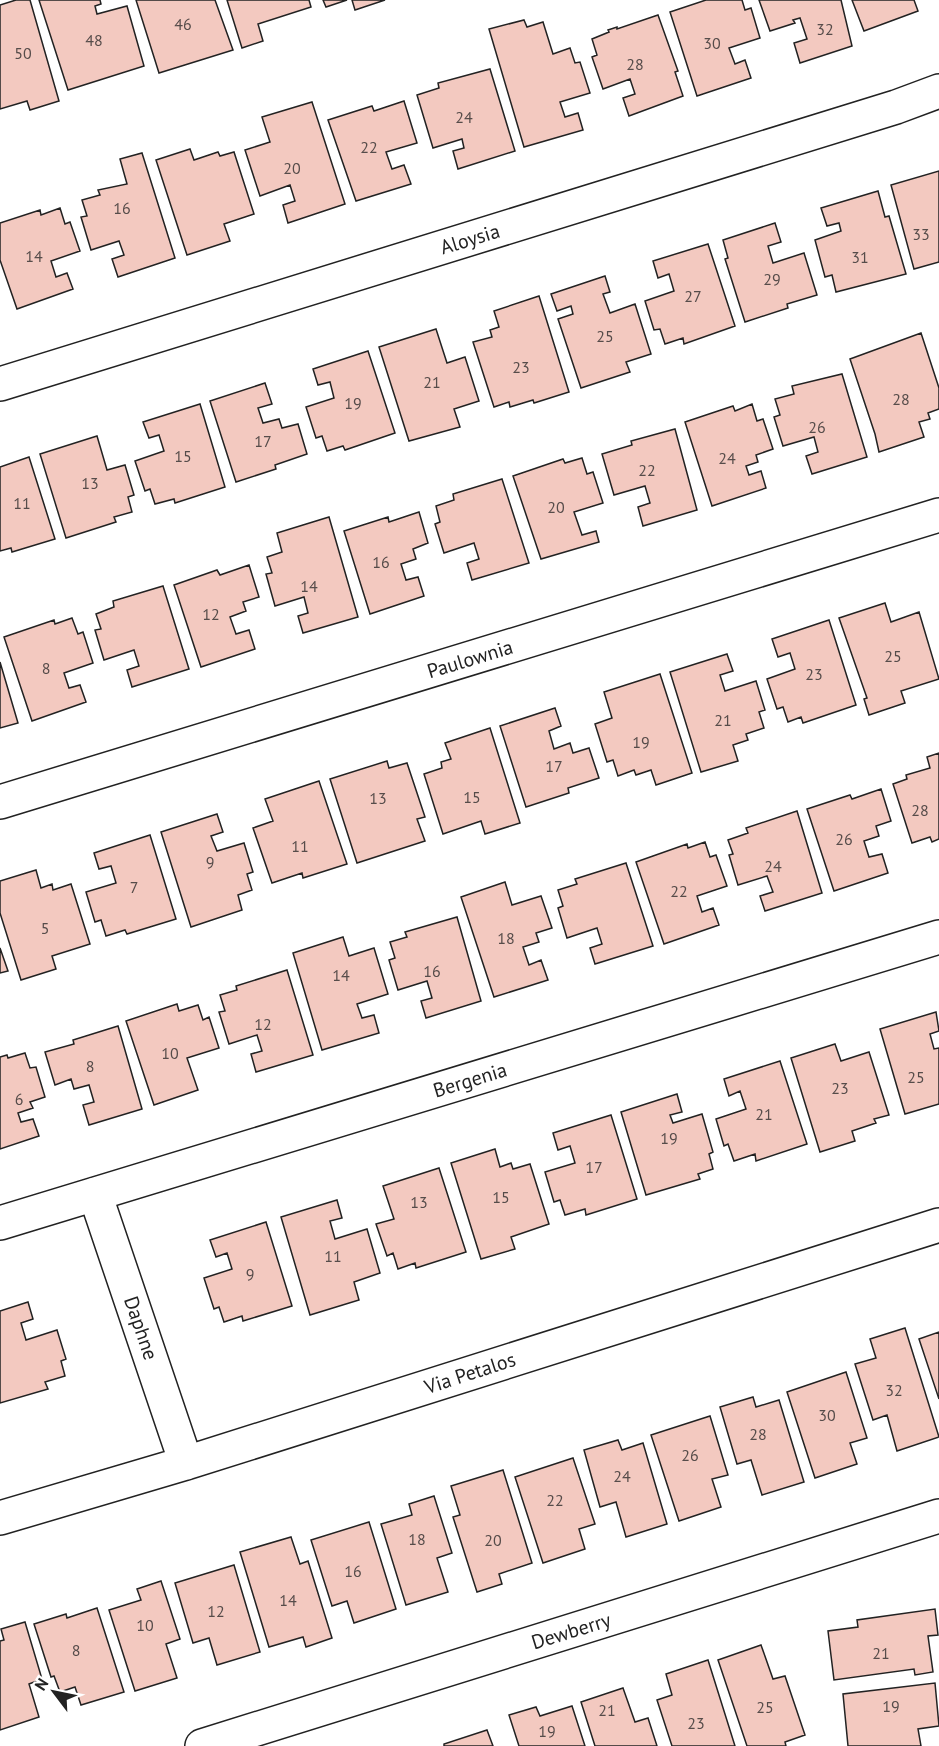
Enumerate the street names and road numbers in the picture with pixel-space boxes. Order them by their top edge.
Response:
street label: Aloysia [437,218,503,260]
street label: Paulownia [424,634,516,684]
street label: Bergenia [430,1056,510,1104]
street label: Daphne [118,1293,164,1363]
street label: Via Petalos [420,1346,519,1400]
street label: Dewberry [528,1606,614,1655]

